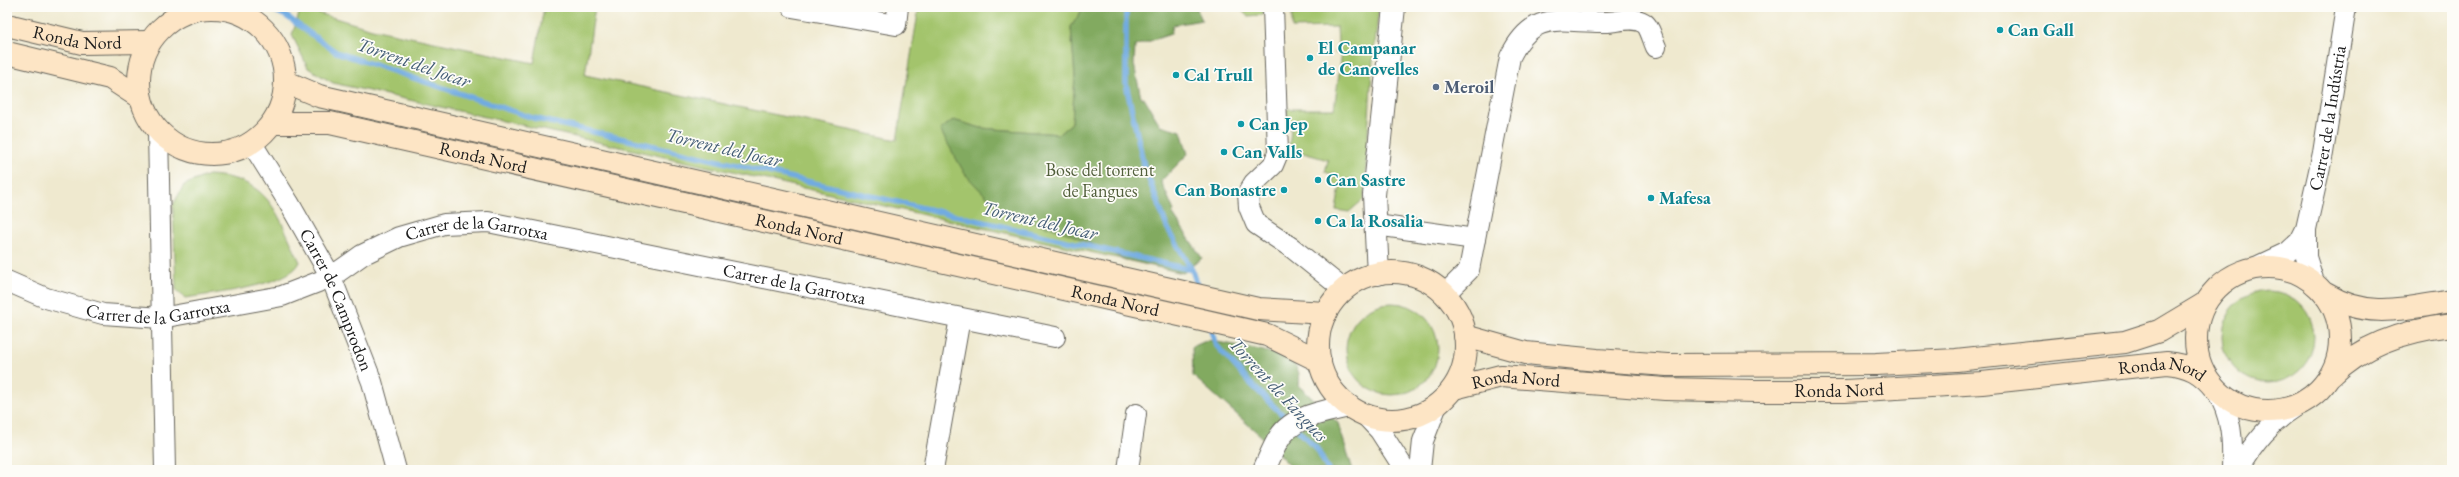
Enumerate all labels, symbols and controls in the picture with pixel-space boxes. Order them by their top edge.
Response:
place label: Can Gall [2008,18,2074,41]
street label: Ronda Nord [31,20,123,54]
marker: Can Gall [1995,25,2005,35]
water label: Torrent del Jocar [354,31,474,94]
place label: El Campanar de Canovelles [1318,36,1419,80]
street label: Carrer de la Indústria [2303,43,2351,193]
marker: El Campanar de Canovelles [1305,53,1315,63]
place label: Cal Trull [1184,63,1253,86]
marker: Cal Trull [1171,70,1181,80]
place label: Meroil [1444,75,1494,98]
marker: Meroil [1431,82,1441,92]
place label: Can Jep [1249,112,1308,135]
marker: Can Jep [1236,119,1246,129]
water label: Torrent del Jocar [664,122,785,173]
street label: Ronda Nord [437,136,530,178]
place label: Can Valls [1232,140,1302,163]
marker: Can Valls [1219,147,1229,157]
park label: Bosc del torrent de Fangues [1045,158,1155,202]
place label: Can Sastre [1326,168,1406,191]
marker: Can Sastre [1313,175,1323,185]
place label: Can Bonastre [1175,178,1276,201]
marker: Can Bonastre [1279,185,1289,195]
place label: Mafesa [1659,186,1711,209]
marker: Mafesa [1646,193,1656,203]
water label: Torrent del Jocar [980,195,1101,246]
street label: Ronda Nord [753,207,846,250]
place label: Ca la Rosalia [1326,209,1424,232]
street label: Carrer de la Garrotxa [402,210,551,246]
marker: Ca la Rosalia [1313,216,1323,226]
street label: Carrer de Camprodon [295,224,379,375]
street label: Carrer de la Garrotxa [721,258,869,309]
street label: Ronda Nord [1069,279,1162,321]
street label: Carrer de la Garrotxa [83,294,232,329]
water label: Torrent de Fangues [1223,331,1334,448]
street label: Ronda Nord [2117,351,2212,386]
street label: Ronda Nord [1469,364,1562,394]
street label: Ronda Nord [1794,377,1885,402]

